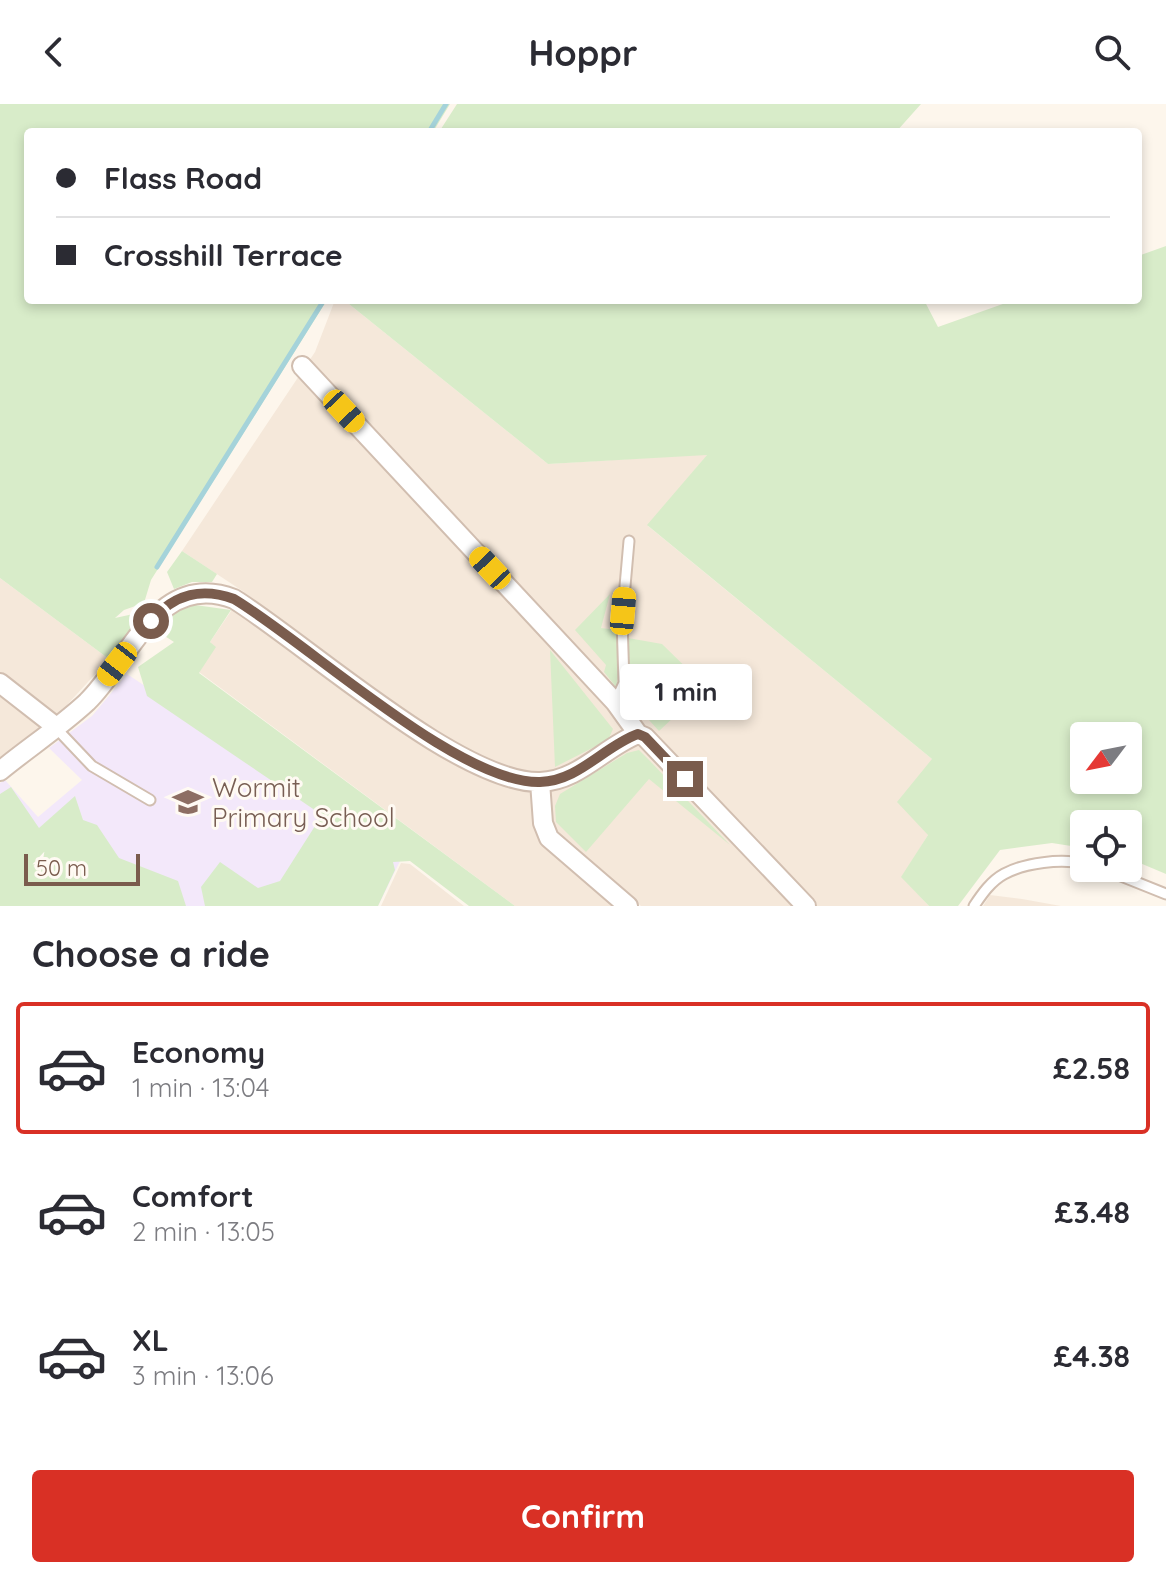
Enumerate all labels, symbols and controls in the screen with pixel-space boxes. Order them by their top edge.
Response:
icon: back [32,30,76,74]
text: Hoppr [528,30,638,75]
icon: search [1090,30,1134,74]
text: Flass Road [104,159,262,197]
text: Crosshill Terrace [104,236,343,274]
car [319,385,369,437]
car [465,542,515,594]
car [609,586,637,636]
route start [133,603,169,639]
car [93,638,141,690]
callout: 1 min [619,663,751,719]
text: 1 min [655,675,718,708]
north arrow [1070,722,1142,794]
map controls [1070,722,1142,882]
route end [667,761,703,797]
place label: Wormit Primary School [212,771,395,834]
school or university icon: Wormit Primary School [171,785,205,819]
button: locate [1070,810,1142,882]
scale bar [24,850,140,886]
text: 50 m [36,854,87,882]
text: Choose a ride [32,931,270,976]
icon: car [36,1032,108,1104]
text: Economy [132,1033,265,1071]
text: £2.58 [1053,1049,1130,1087]
text: 1 min · 13:04 [132,1071,270,1104]
icon: car [36,1176,108,1248]
text: Comfort [132,1177,253,1215]
text: £3.48 [1055,1193,1130,1231]
text: 2 min · 13:05 [132,1215,275,1248]
icon: car [36,1320,108,1392]
text: XL [132,1321,169,1359]
text: £4.38 [1054,1337,1130,1375]
text: 3 min · 13:06 [132,1359,274,1392]
button: Confirm [32,1470,1134,1562]

